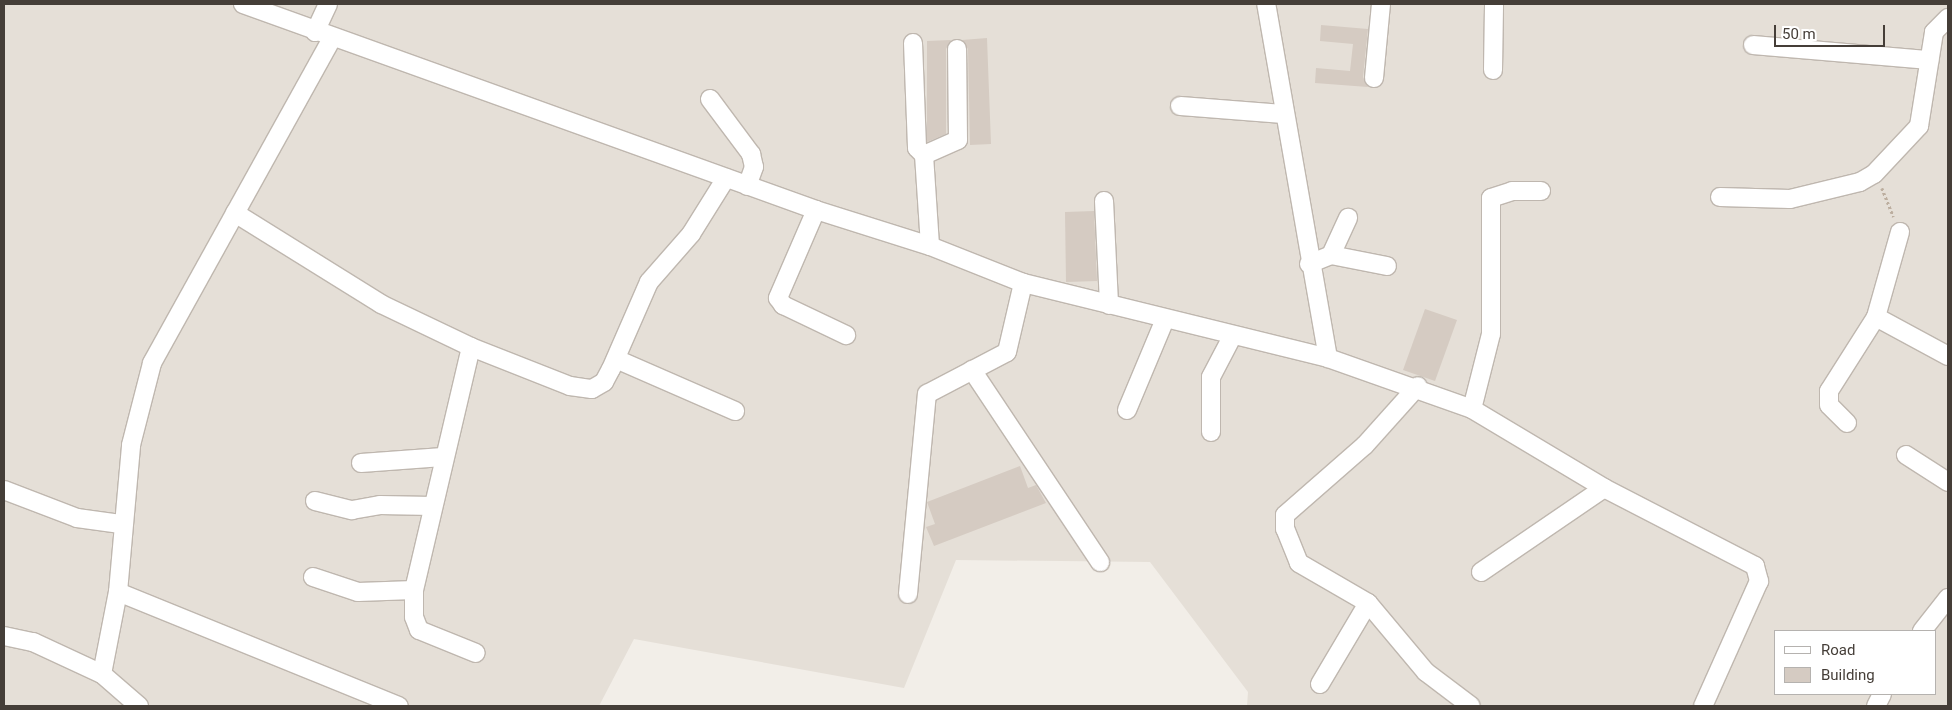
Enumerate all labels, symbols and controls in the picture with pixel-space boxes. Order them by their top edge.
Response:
scale bar [1777,15,1888,47]
text: 50 m [1782,25,1816,43]
legend [1774,630,1937,695]
text: Road [1821,641,1855,659]
text: Building [1821,666,1875,684]

